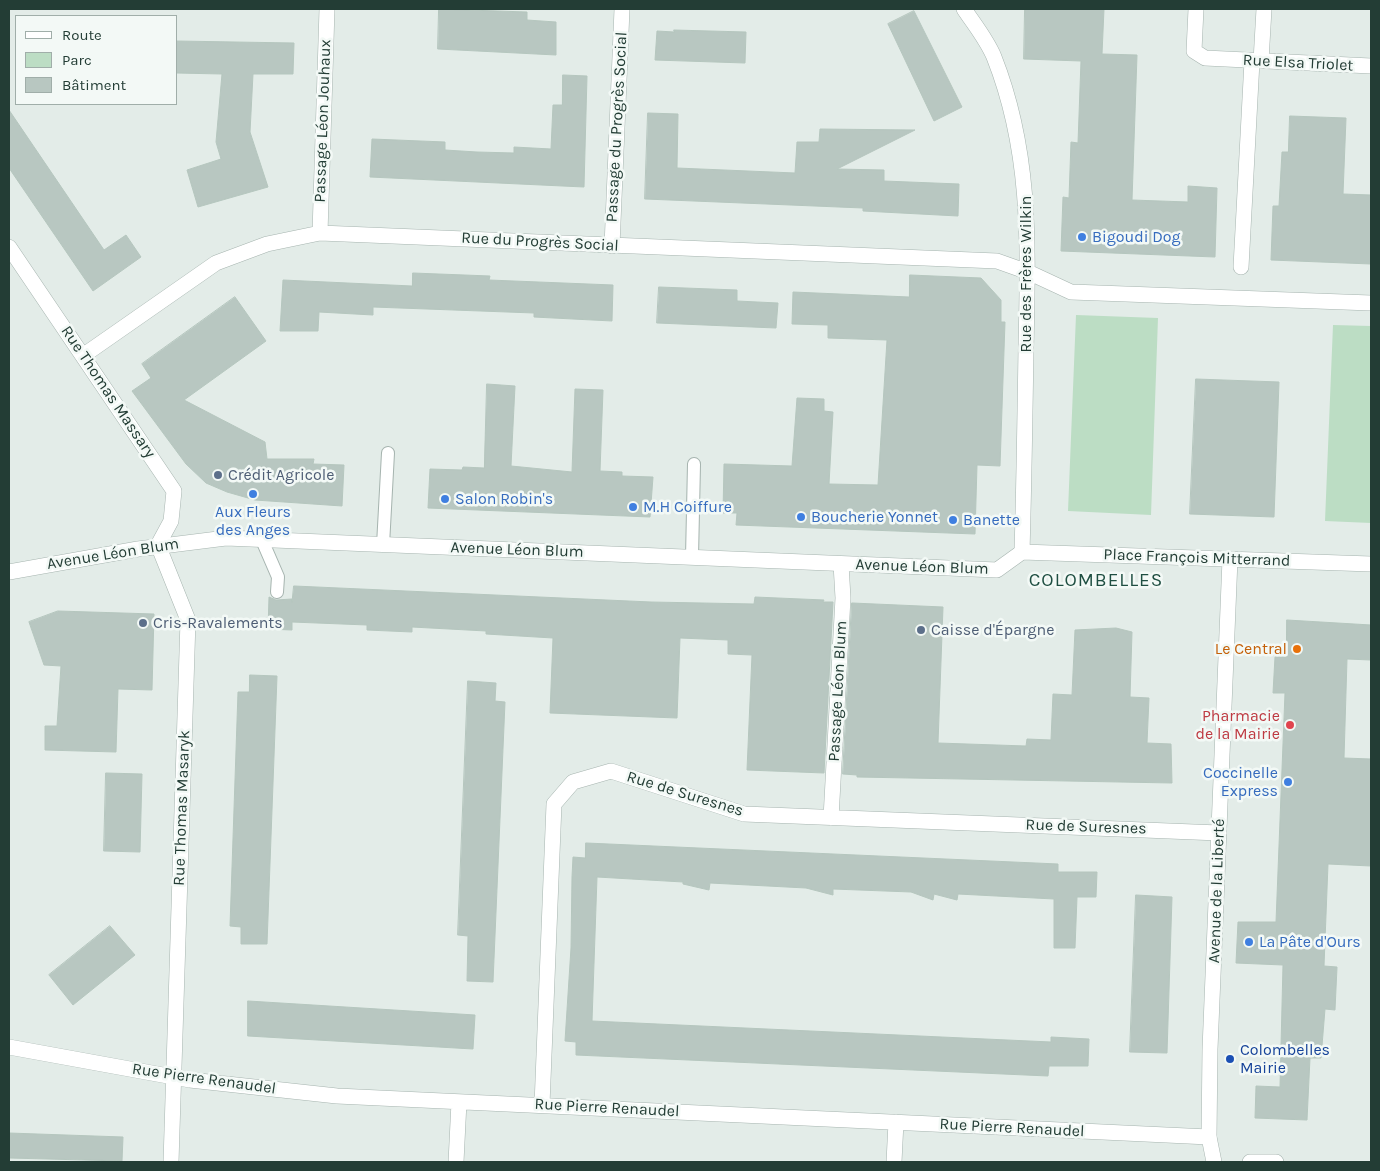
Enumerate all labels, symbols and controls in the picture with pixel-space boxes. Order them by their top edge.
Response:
legend [15,15,178,105]
text: Route [62,26,102,44]
street label: Passage du Progrès Social [602,31,632,223]
street label: Passage Léon Jouhaux [311,39,335,203]
text: Parc [62,51,92,69]
street label: Rue Elsa Triolet [1242,51,1354,75]
text: Bâtiment [62,76,126,94]
street label: Rue des Frères Wilkin [1016,196,1036,352]
place label: Bigoudi Dog [1092,227,1181,247]
street label: Rue du Progrès Social [461,228,619,256]
marker: Bigoudi Dog [1076,231,1088,243]
street label: Rue Thomas Massary [57,322,159,462]
place label: Crédit Agricole [228,465,334,485]
marker: Crédit Agricole [212,469,224,481]
marker: Aux Fleurs des Anges [247,488,259,500]
place label: Salon Robin's [455,489,553,509]
marker: Salon Robin's [439,493,451,505]
place label: M.H Coiffure [643,497,732,517]
marker: M.H Coiffure [627,501,639,513]
place label: Aux Fleurs des Anges [215,502,291,540]
place label: Boucherie Yonnet [811,507,938,527]
place label: Banette [963,510,1020,530]
marker: Boucherie Yonnet [795,511,807,523]
marker: Banette [947,514,959,526]
street label: Avenue Léon Blum [46,534,180,574]
street label: Avenue Léon Blum [450,538,584,562]
street label: Place François Mitterrand [1103,545,1291,571]
street label: Avenue Léon Blum [855,555,989,579]
district label: COLOMBELLES [1027,570,1165,592]
place label: Cris-Ravalements [153,613,283,633]
marker: Cris-Ravalements [137,617,149,629]
street label: Passage Léon Blum [825,620,851,762]
place label: Caisse d'Épargne [931,620,1054,640]
marker: Caisse d'Épargne [915,624,927,636]
place label: Le Central [1215,639,1287,659]
marker: Le Central [1291,643,1303,655]
place label: Pharmacie de la Mairie [1196,706,1280,744]
marker: Pharmacie de la Mairie [1284,719,1296,731]
street label: Rue Thomas Masaryk [170,730,194,886]
place label: Coccinelle Express [1203,763,1278,801]
street label: Rue de Suresnes [624,767,746,821]
marker: Coccinelle Express [1282,776,1294,788]
street label: Rue de Suresnes [1025,815,1147,839]
street label: Avenue de la Liberté [1205,818,1229,964]
place label: La Pâte d'Ours [1259,932,1361,952]
marker: La Pâte d'Ours [1243,936,1255,948]
place label: Colombelles Mairie [1240,1040,1330,1078]
marker: Colombelles Mairie [1224,1053,1236,1065]
street label: Rue Pierre Renaudel [131,1059,277,1099]
street label: Rue Pierre Renaudel [534,1095,680,1121]
street label: Rue Pierre Renaudel [939,1115,1085,1141]

